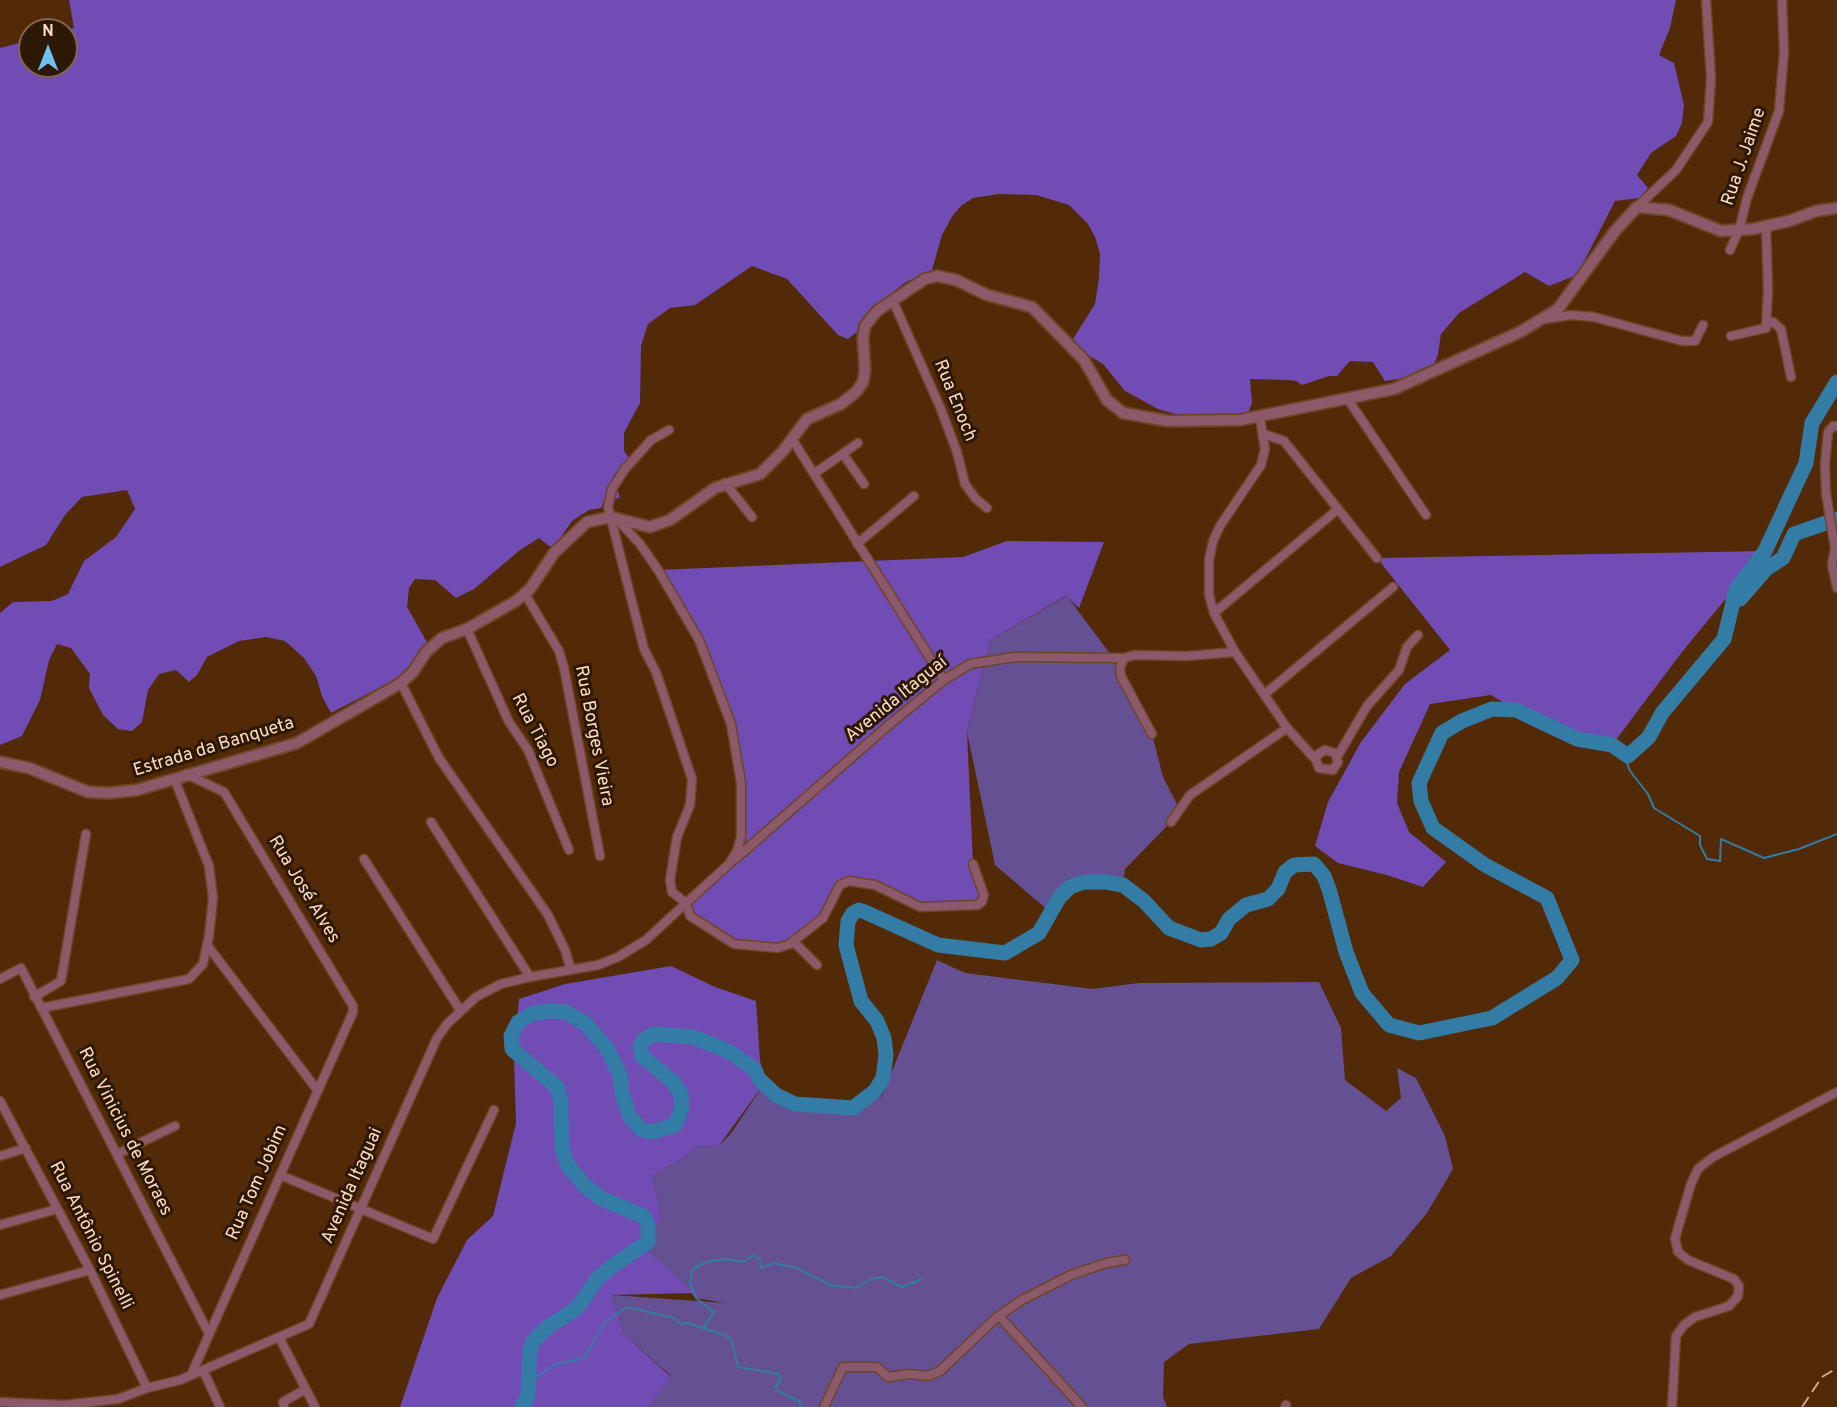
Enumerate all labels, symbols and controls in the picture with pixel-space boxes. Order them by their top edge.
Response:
north arrow [18,18,78,78]
text: N [42,22,54,42]
street label: Rua J. Jaime [1718,105,1772,209]
street label: Rua Enoch [928,357,980,445]
street label: Avenida Itaguaí [842,652,952,748]
street label: Rua Borges Vieira [569,664,617,808]
street label: Rua Tiago [506,690,562,772]
street label: Estrada da Banqueta [131,713,297,783]
street label: Rua José Alves [262,832,344,948]
street label: Rua Vinicius de Moraes [72,1044,176,1220]
street label: Rua Tom Jobim [223,1122,293,1244]
street label: Avenida Itaguai [318,1125,388,1247]
street label: Rua Antônio Spinelli [43,1158,137,1314]

